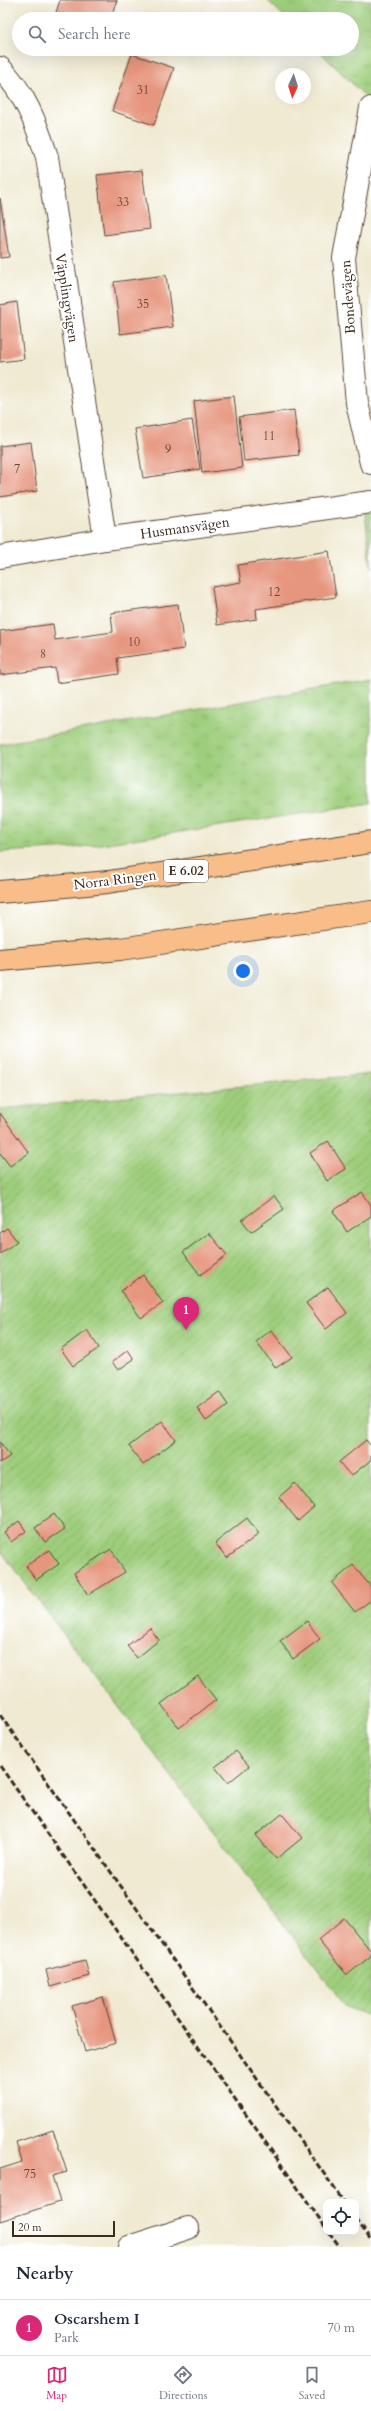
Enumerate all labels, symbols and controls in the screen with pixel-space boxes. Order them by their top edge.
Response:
search box [12,12,359,56]
icon: search [26,23,48,45]
text: Search here [58,24,131,44]
north arrow [275,68,311,104]
house number: 31 [137,82,149,98]
house number: 33 [117,194,129,210]
street label: Väpplingvägen [51,252,83,344]
street label: Bondevägen [336,259,360,335]
house number: 35 [137,296,149,312]
house number: 11 [263,428,275,444]
house number: 9 [165,441,171,457]
house number: 7 [14,461,20,477]
street label: Husmansvägen [139,512,231,544]
house number: 12 [268,584,280,600]
house number: 10 [128,634,140,650]
house number: 8 [40,646,46,662]
road number: E 6.02 [164,860,208,882]
street label: Norra Ringen [73,865,158,895]
your location [233,961,253,981]
pin: 1 [173,1297,199,1330]
house number: 75 [24,2166,36,2182]
map controls [323,2199,359,2235]
button: locate [323,2199,359,2235]
scale bar [12,2219,115,2238]
text: 20 m [18,2220,42,2235]
text: Nearby [16,2262,73,2285]
text: Oscarshem I [54,2309,140,2329]
text: 1 [26,2319,32,2337]
text: 70 m [327,2319,355,2337]
text: Park [54,2329,79,2347]
tab: Map [46,2364,68,2403]
tab: Directions [159,2364,207,2403]
tab: Saved [299,2364,325,2403]

